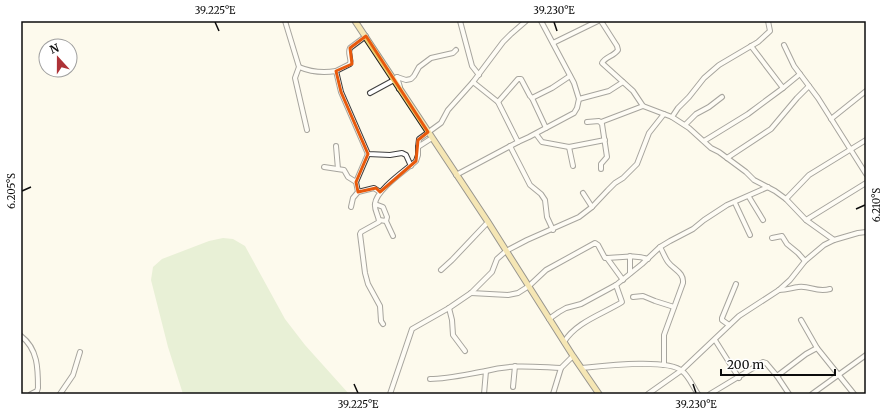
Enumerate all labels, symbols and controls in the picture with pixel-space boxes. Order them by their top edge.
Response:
text: 39.225°E [195,4,236,17]
text: 39.230°E [533,4,575,17]
north arrow [38,38,78,78]
text: N [48,40,61,57]
text: 6.205°S [5,173,18,209]
text: 6.210°S [870,188,883,222]
scale bar [721,351,835,377]
text: 200 m [727,357,764,372]
text: 39.225°E [338,398,379,411]
text: 39.230°E [675,398,717,411]

